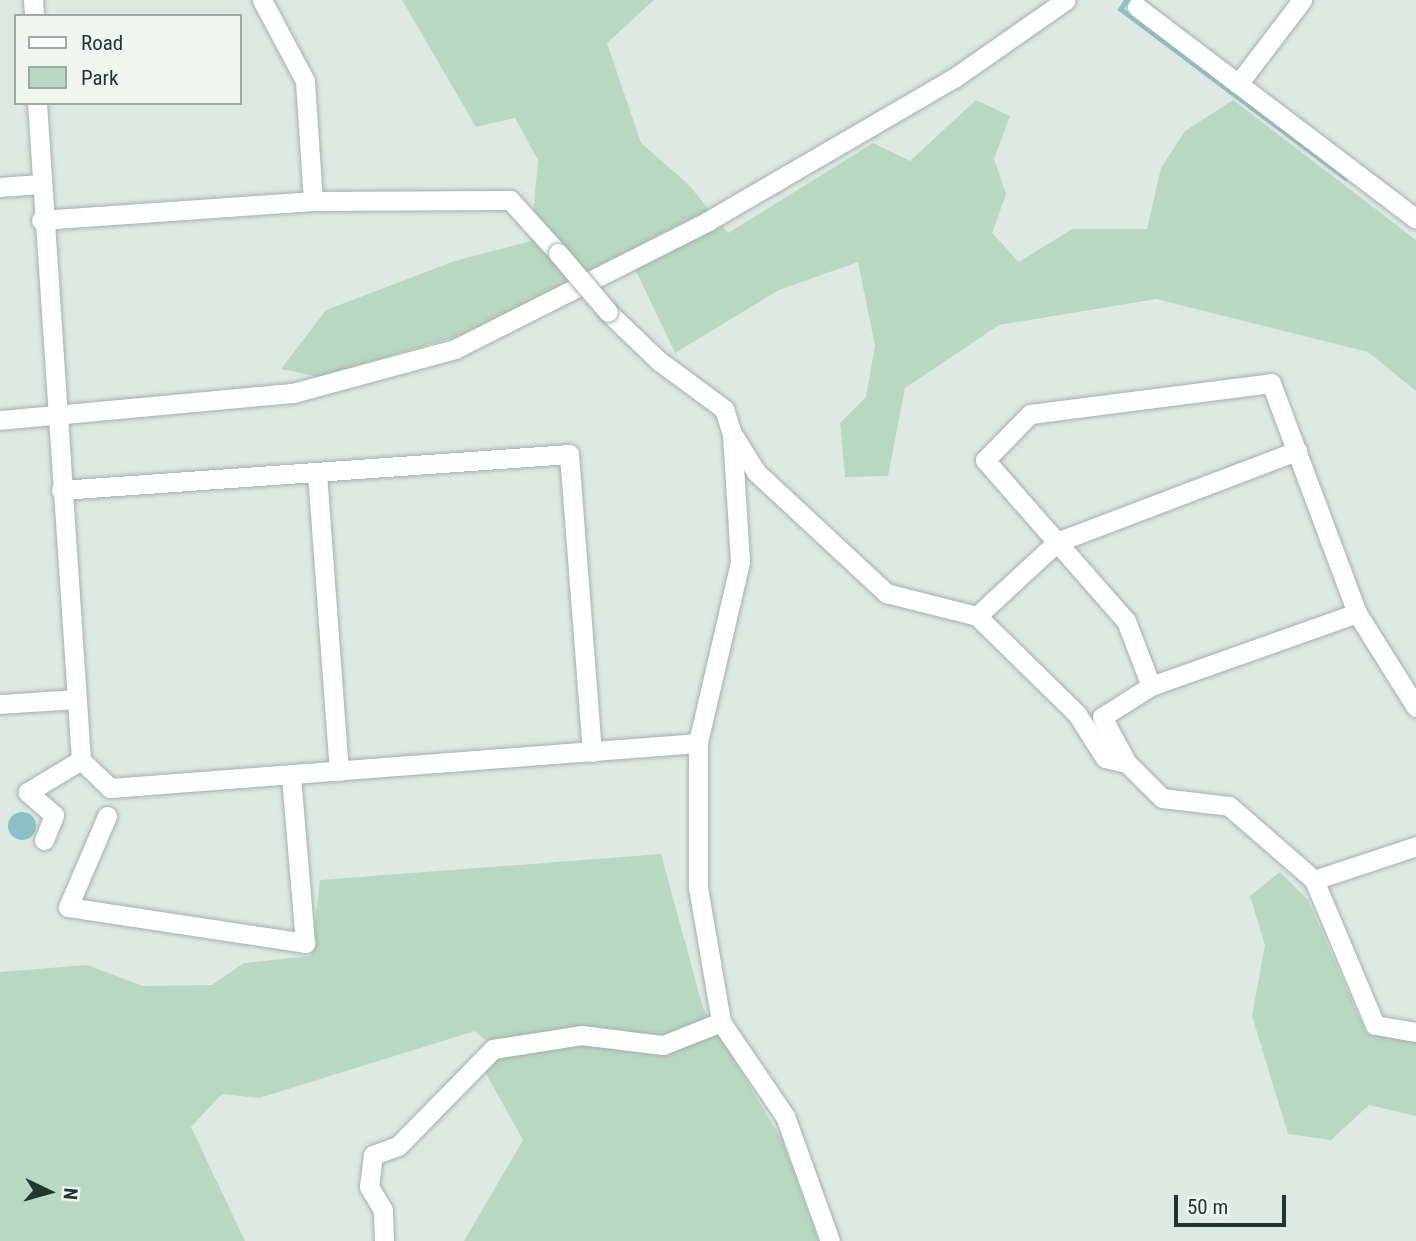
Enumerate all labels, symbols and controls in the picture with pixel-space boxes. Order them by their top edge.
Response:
legend [14,14,242,105]
text: Road [81,31,123,55]
text: Park [81,66,118,90]
north arrow [14,1157,84,1227]
scale bar [1178,1182,1290,1226]
text: N [58,1187,82,1201]
text: 50 m [1187,1195,1228,1219]

